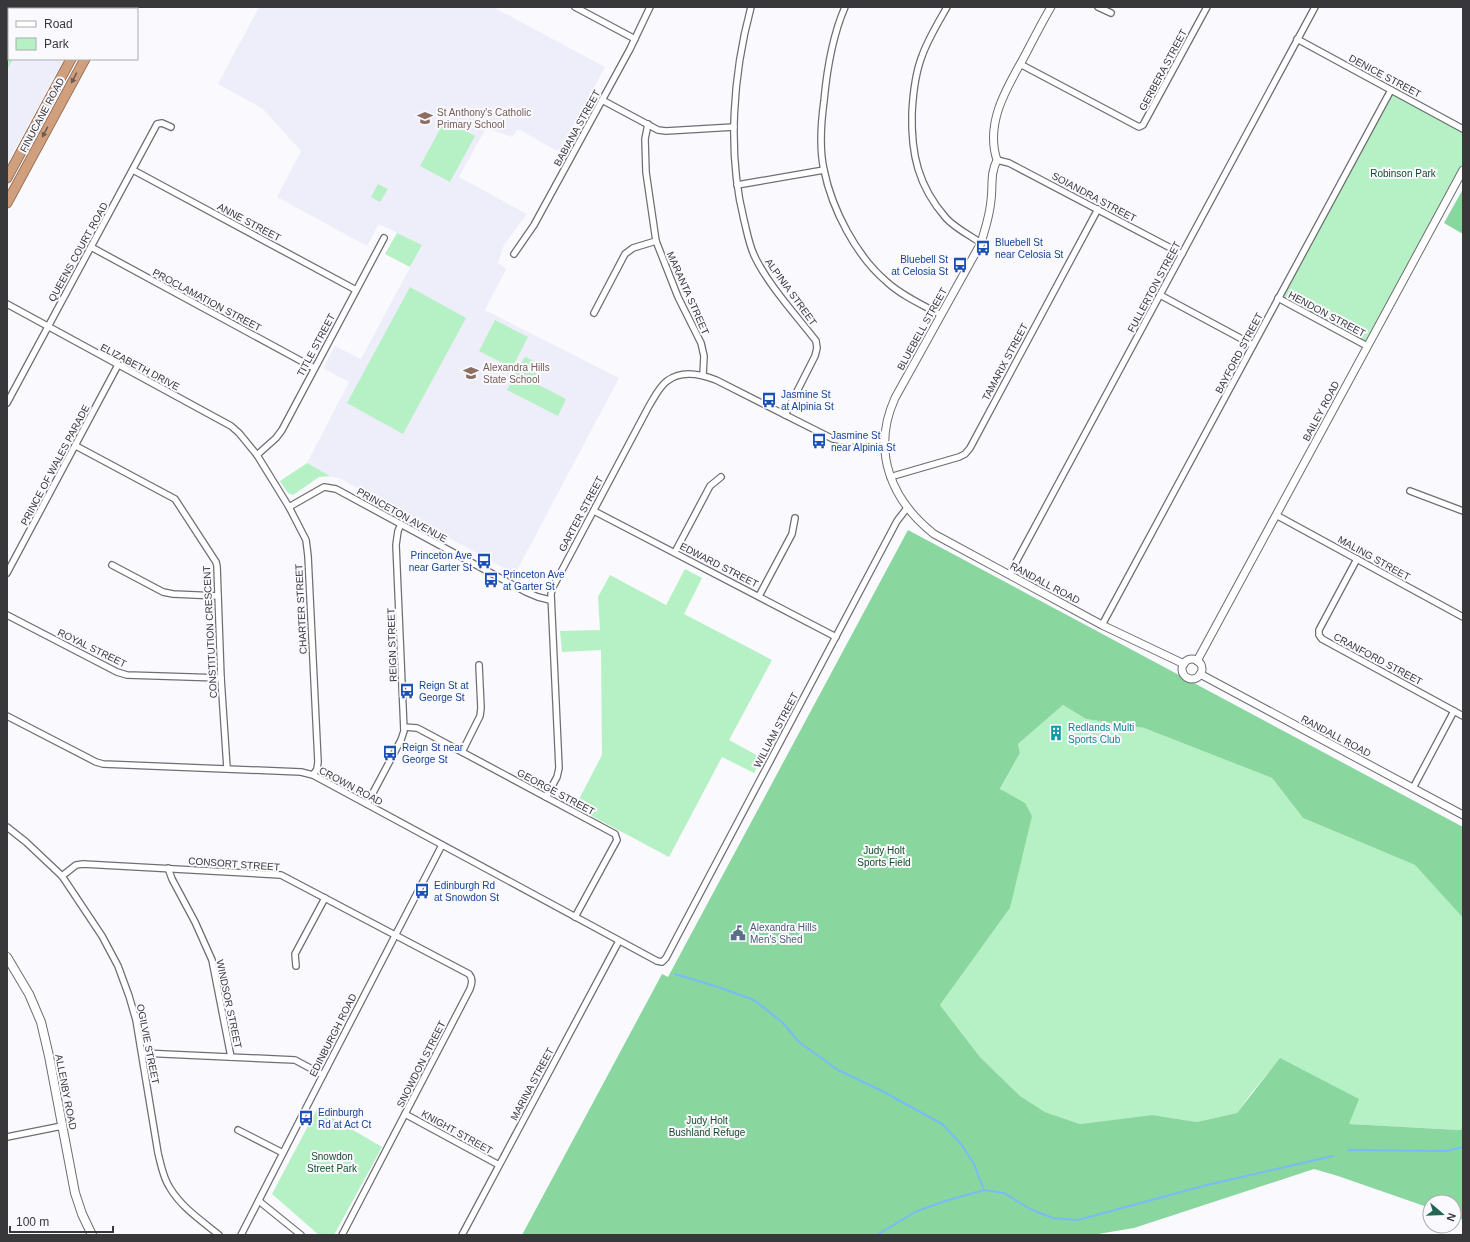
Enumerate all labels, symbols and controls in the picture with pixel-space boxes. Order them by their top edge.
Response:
legend [8,8,138,60]
text: Road [44,17,73,31]
street label: GERBERA STREET [1137,27,1189,113]
text: Park [44,37,70,51]
street label: DENICE STREET [1347,52,1423,100]
one-way arrow [71,73,77,84]
street label: FINUCANE ROAD [18,76,66,154]
street label: BABIANA STREET [552,88,602,168]
place label: St Anthony's Catholic Primary School [437,107,531,130]
school or university icon: St Anthony's Catholic Primary School [416,109,434,127]
one-way arrow [42,126,48,138]
park label: Robinson Park [1370,168,1437,179]
street label: SOIANDRA STREET [1050,170,1138,224]
street label: QUEENS COURT ROAD [46,200,110,304]
street label: ANNE STREET [216,201,282,243]
place label: Bluebell St near Celosia St [995,237,1064,260]
bus stop icon: Bluebell St near Celosia St [974,239,992,257]
street label: FULLERTON STREET [1125,240,1183,334]
street label: MARANTA STREET [665,250,711,336]
place label: Bluebell St at Celosia St [891,254,948,277]
street label: ALPINIA STREET [763,256,819,328]
bus stop icon: Bluebell St at Celosia St [951,256,969,274]
street label: PROCLAMATION STREET [151,267,263,333]
street label: BLUEBELL STREET [895,286,949,372]
street label: HENDON STREET [1287,289,1367,339]
street label: BAYFORD STREET [1213,311,1265,395]
street label: TITLE STREET [295,312,337,378]
street label: TAMARIX STREET [980,321,1030,403]
street label: ELIZABETH DRIVE [99,342,182,393]
place label: Alexandra Hills State School [483,362,550,385]
school or university icon: Alexandra Hills State School [462,364,480,382]
street label: BAILEY ROAD [1301,379,1341,443]
place label: Jasmine St at Alpinia St [781,389,834,412]
bus stop icon: Jasmine St at Alpinia St [760,391,778,409]
street label: PRINCE OF WALES PARADE [18,403,92,527]
place label: Jasmine St near Alpinia St [831,430,896,453]
bus stop icon: Jasmine St near Alpinia St [810,432,828,450]
street label: GARTER STREET [556,474,606,554]
street label: PRINCETON AVENUE [355,486,449,545]
street label: MALING STREET [1336,534,1412,582]
street label: EDWARD STREET [678,541,760,589]
place label: Princeton Ave near Garter St [409,550,472,573]
bus stop icon: Princeton Ave near Garter St [475,552,493,570]
street label: RANDALL ROAD [1008,560,1082,606]
street label: CHARTER STREET [293,564,309,654]
street label: CONSTITUTION CRESCENT [201,565,219,699]
place label: Princeton Ave at Garter St [503,569,565,592]
bus stop icon: Princeton Ave at Garter St [482,571,500,589]
street label: REIGN STREET [385,608,399,682]
street label: ROYAL STREET [56,627,128,669]
street label: CRANFORD STREET [1332,631,1424,687]
place label: Reign St at George St [419,680,469,703]
bus stop icon: Reign St at George St [398,682,416,700]
street label: WILLIAM STREET [752,691,800,769]
street label: RANDALL ROAD [1299,713,1373,759]
place label: Redlands Multi Sports Club [1068,722,1134,745]
building icon: Redlands Multi Sports Club [1047,724,1065,742]
place label: Reign St near George St [402,742,464,765]
bus stop icon: Reign St near George St [381,744,399,762]
street label: CROWN ROAD [317,765,385,807]
street label: GEORGE STREET [515,767,597,817]
park label: Judy Holt Sports Field [857,845,911,868]
street label: CONSORT STREET [188,855,280,873]
place label: Edinburgh Rd at Snowdon St [434,880,499,903]
bus stop icon: Edinburgh Rd at Snowdon St [413,882,431,900]
place label: Alexandra Hills Men's Shed [750,922,817,945]
public building icon: Alexandra Hills Men's Shed [729,924,747,942]
street label: WINDSOR STREET [214,959,244,1049]
street label: EDINBURGH ROAD [307,992,359,1078]
street label: OGILVIE STREET [135,1003,161,1085]
street label: SNOWDON STREET [394,1019,448,1109]
street label: MARINA STREET [508,1046,556,1122]
street label: ALLENBY ROAD [53,1053,79,1131]
place label: Edinburgh Rd at Act Ct [318,1107,372,1130]
street label: KNIGHT STREET [419,1108,495,1156]
bus stop icon: Edinburgh Rd at Act Ct [297,1109,315,1127]
park label: Judy Holt Bushland Refuge [669,1115,746,1138]
park label: Snowdon Street Park [307,1151,358,1174]
north arrow [1422,1194,1462,1234]
scale bar [10,1208,113,1234]
text: N [1444,1212,1458,1223]
text: 100 m [16,1215,49,1229]

